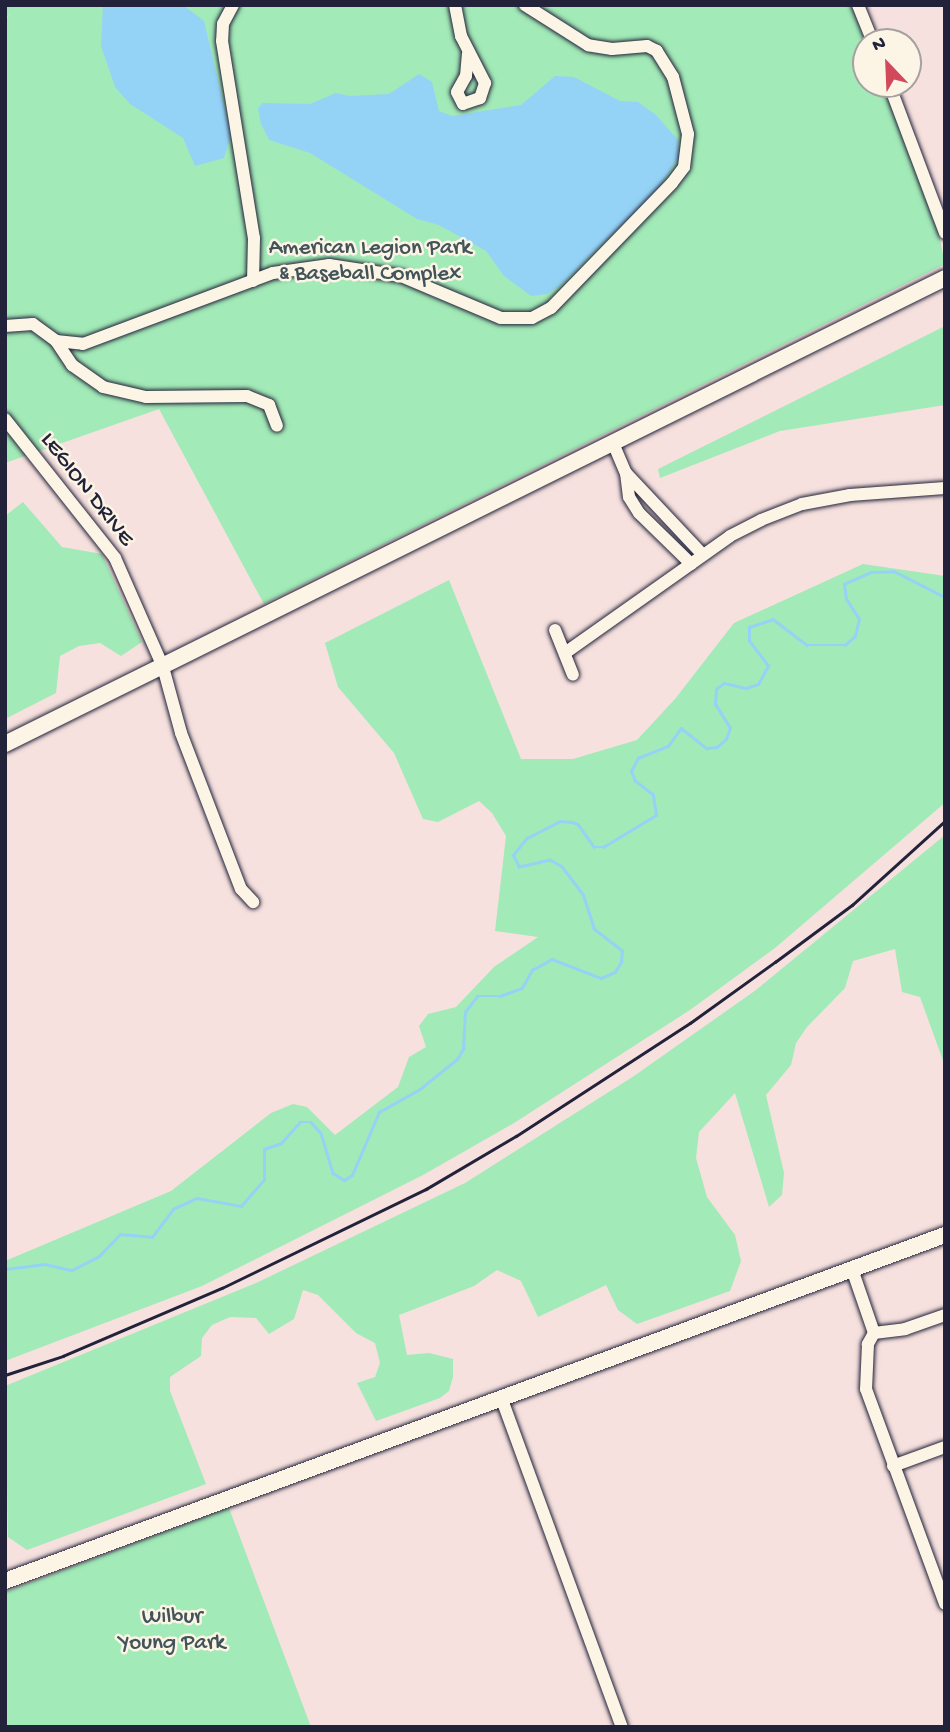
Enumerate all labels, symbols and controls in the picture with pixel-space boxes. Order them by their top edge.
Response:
north arrow [852,28,922,98]
text: N [869,32,890,58]
park label: American Legion Park & Baseball Complex [269,235,471,289]
street label: LEGION DRIVE [33,428,139,552]
park label: Wilbur Young Park [119,1604,225,1658]

